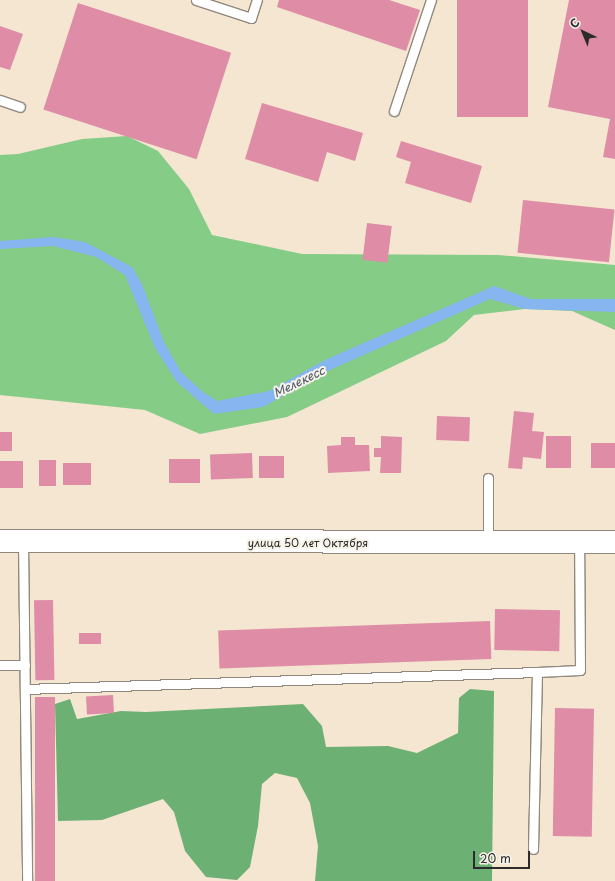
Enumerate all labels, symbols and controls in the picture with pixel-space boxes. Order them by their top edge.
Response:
north arrow [563,12,603,52]
text: С [565,14,583,32]
water label: Мелекесс [271,363,327,401]
street label: улица 50 лет Октября [247,536,369,550]
scale bar [475,843,532,869]
text: 20 m [480,849,511,867]

